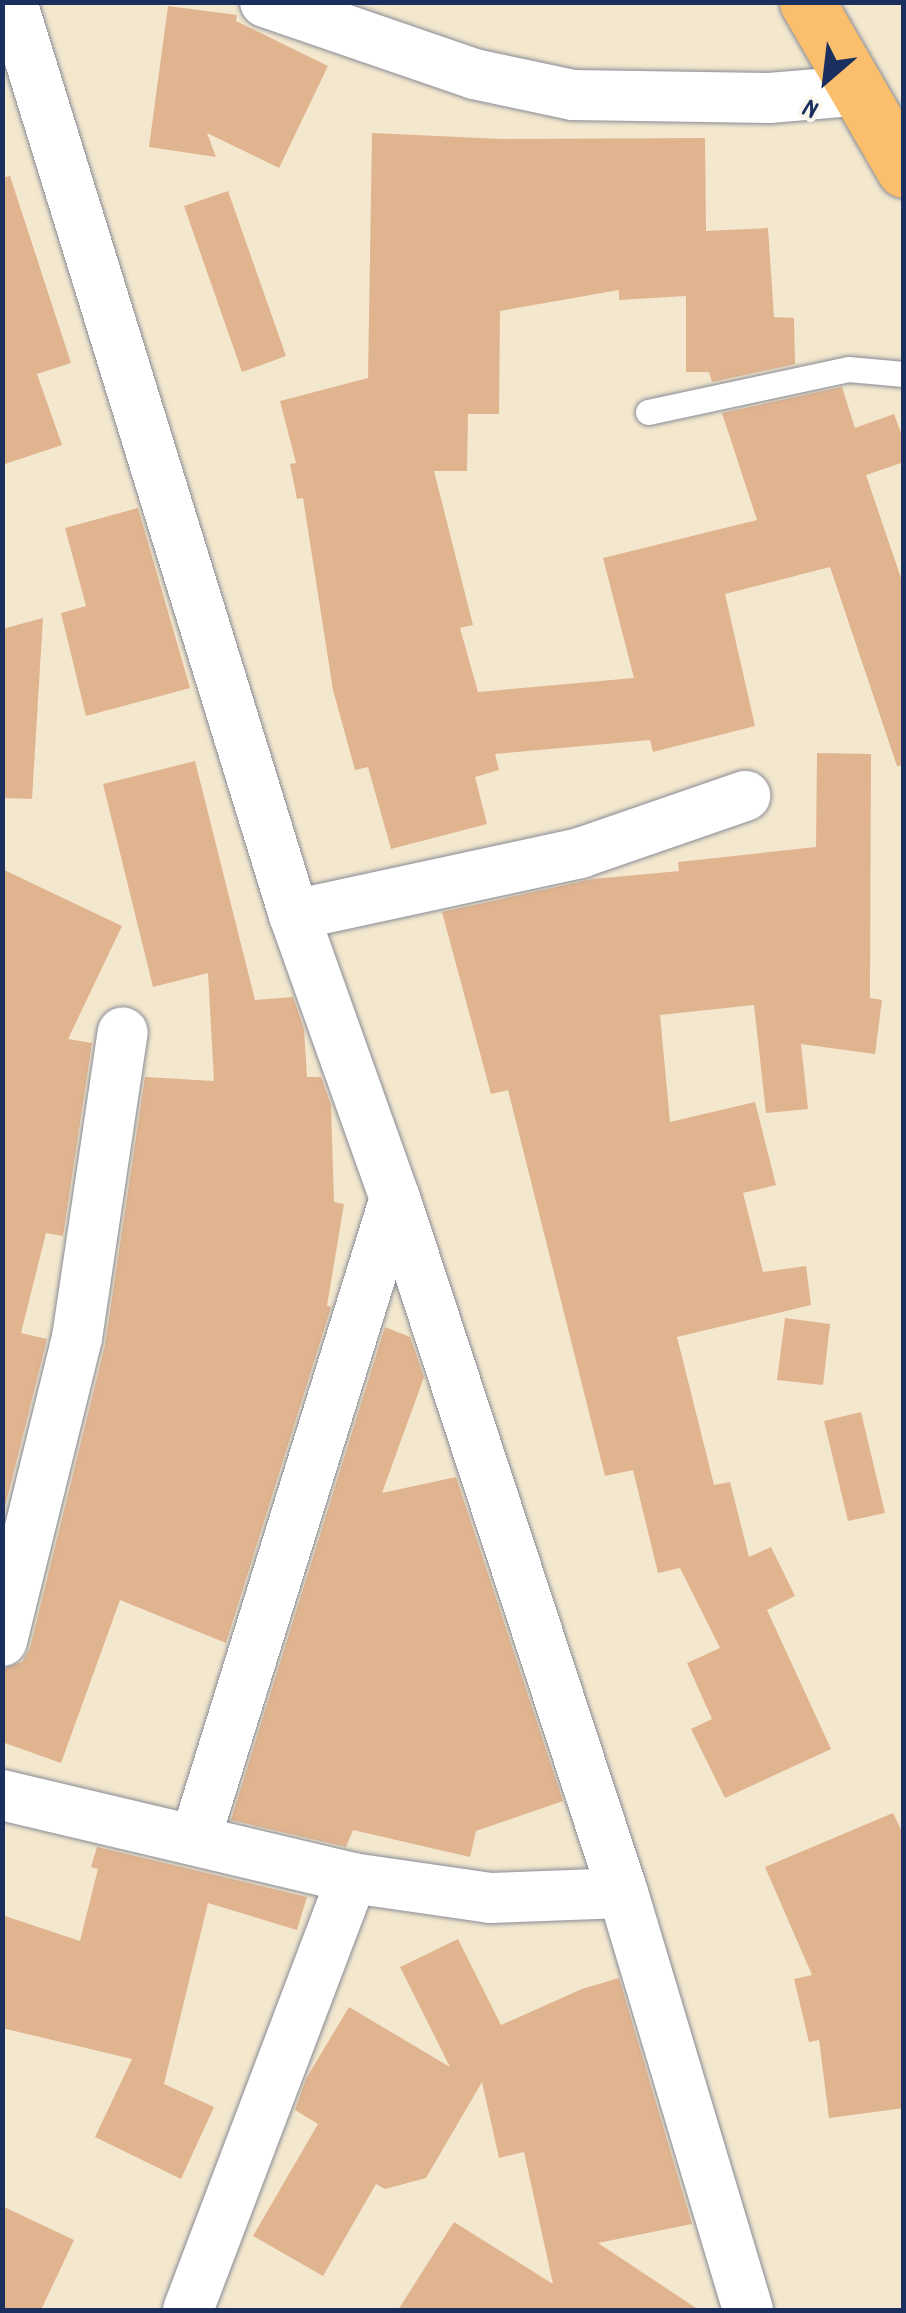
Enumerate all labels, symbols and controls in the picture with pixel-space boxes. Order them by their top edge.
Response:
north arrow [776,30,876,130]
text: N [796,86,827,127]

